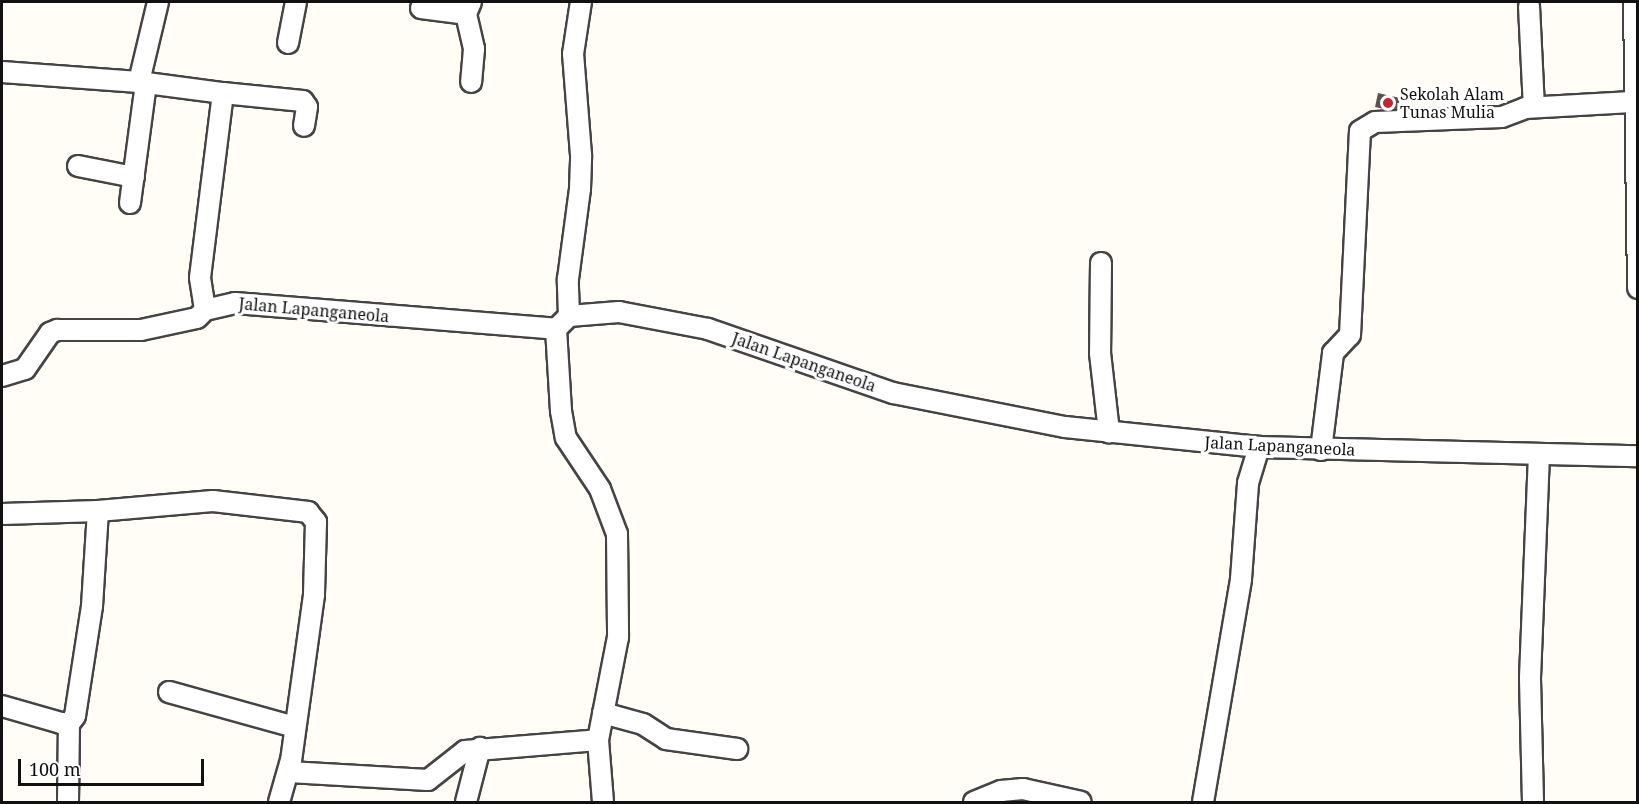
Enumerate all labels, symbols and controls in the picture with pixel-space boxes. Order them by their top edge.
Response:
place label: Sekolah Alam Tunas Mulia [1400,84,1504,122]
marker: Sekolah Alam Tunas Mulia [1381,96,1395,110]
street label: Jalan Lapanganeola [238,294,390,326]
street label: Jalan Lapanganeola [729,328,879,396]
street label: Jalan Lapanganeola [1204,432,1356,460]
scale bar [21,747,207,785]
text: 100 m [29,757,81,781]

